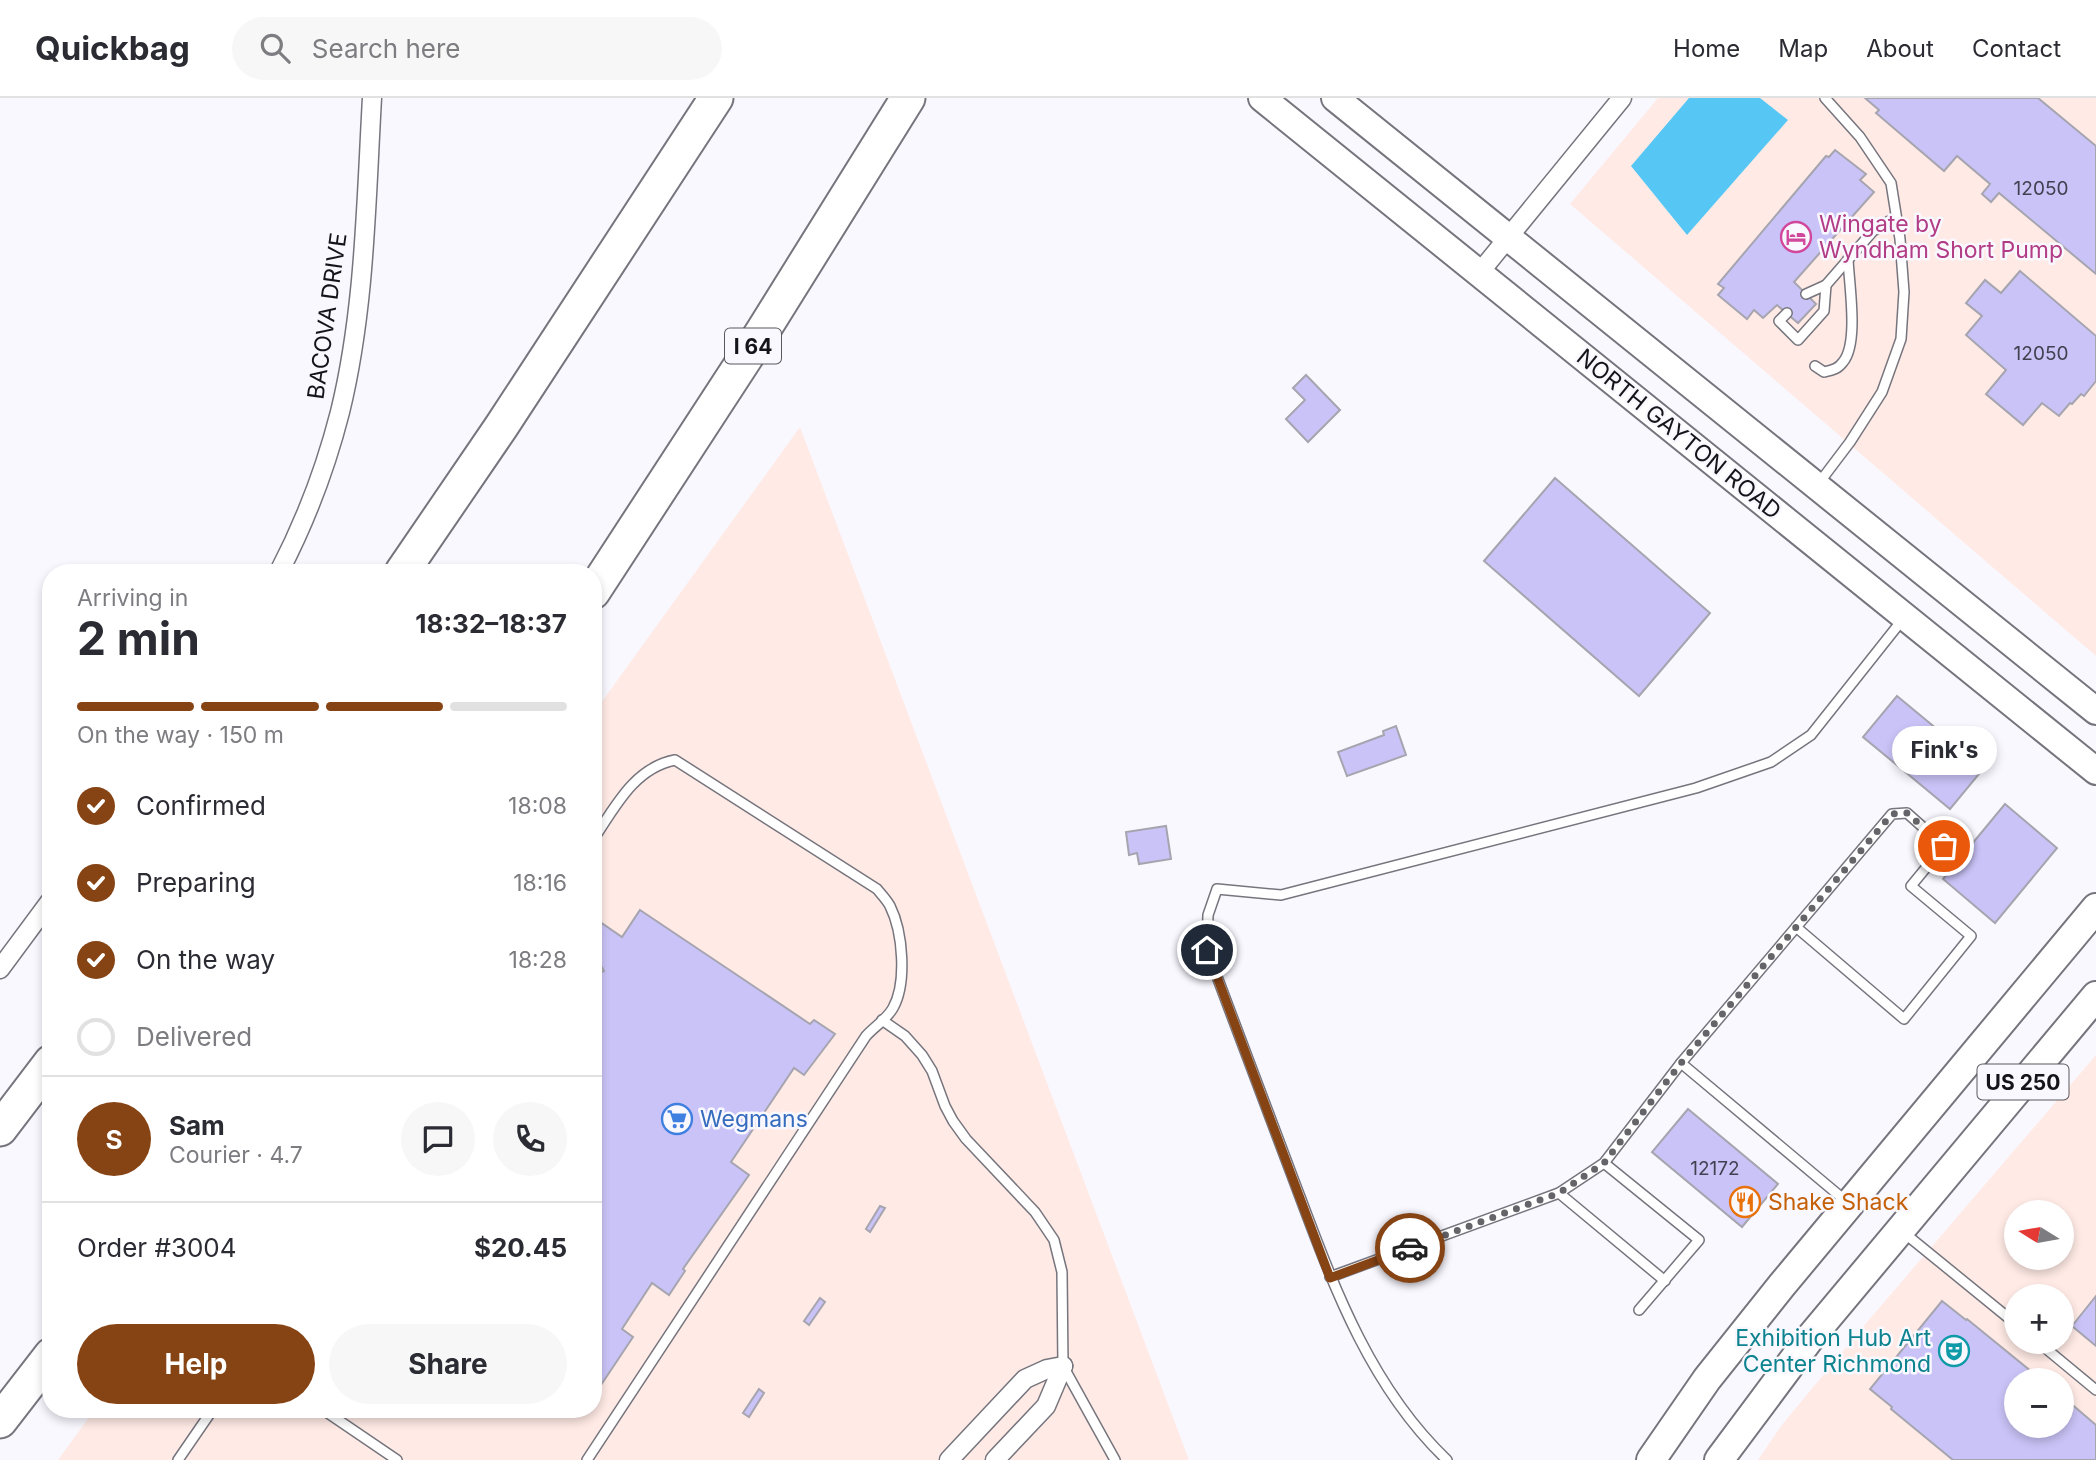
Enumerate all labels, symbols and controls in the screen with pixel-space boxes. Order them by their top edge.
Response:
search box [232,17,722,80]
text: Quickbag [35,28,190,68]
icon: search [256,29,294,67]
text: Search here [312,33,460,64]
text: Home [1673,34,1740,63]
text: Map [1778,34,1828,63]
text: About [1866,34,1934,63]
text: Contact [1972,34,2061,63]
house number: 12050 [2014,177,2068,200]
place label: Wingate by Wyndham Short Pump [1819,210,2063,264]
hotel icon: Wingate by Wyndham Short Pump [1779,220,1813,254]
street label: BACOVA DRIVE [301,231,353,401]
road number: I 64 [725,328,781,364]
house number: 12050 [2014,342,2068,365]
street label: NORTH GAYTON ROAD [1571,343,1787,525]
text: Arriving in [77,584,188,612]
text: 18:32–18:37 [415,608,567,639]
text: 2 min [77,610,200,666]
text: On the way · 150 m [77,721,284,749]
callout: Fink's [1892,727,1996,776]
text: Fink's [1911,736,1978,764]
icon: check [77,787,115,825]
text: Confirmed [136,790,266,821]
text: 18:08 [508,792,567,820]
pin [1914,816,1974,876]
icon: bag [1925,827,1963,865]
icon: check [77,864,115,902]
text: Preparing [136,867,256,898]
text: 18:16 [513,869,567,897]
pin [1177,920,1237,980]
icon: home [1188,931,1226,969]
icon: check [77,941,115,979]
text: On the way [136,944,275,975]
text: 18:28 [509,946,567,974]
text: Delivered [136,1021,252,1052]
road number: US 250 [1978,1065,2068,1100]
button: chat [401,1102,475,1176]
button: phone [493,1102,567,1176]
supermarket icon: Wegmans [660,1102,694,1136]
place label: Wegmans [700,1105,808,1133]
text: Sam [169,1110,225,1141]
text: S [105,1124,123,1155]
text: Courier · 4.7 [169,1141,303,1169]
house number: 12172 [1690,1157,1740,1180]
restaurant icon: Shake Shack [1728,1185,1762,1219]
place label: Shake Shack [1768,1188,1909,1216]
north arrow [2004,1200,2074,1270]
map controls [2004,1200,2074,1438]
courier [1375,1213,1445,1283]
icon: car [1391,1229,1429,1267]
text: Order #3004 [77,1232,237,1263]
text: $20.45 [474,1232,567,1263]
button: + [2004,1284,2074,1354]
button: Help [77,1324,315,1404]
button: Share [329,1324,567,1404]
place label: Exhibition Hub Art Center Richmond [1735,1324,1931,1378]
theatre icon: Exhibition Hub Art Center Richmond [1937,1334,1971,1368]
button: − [2004,1368,2074,1438]

